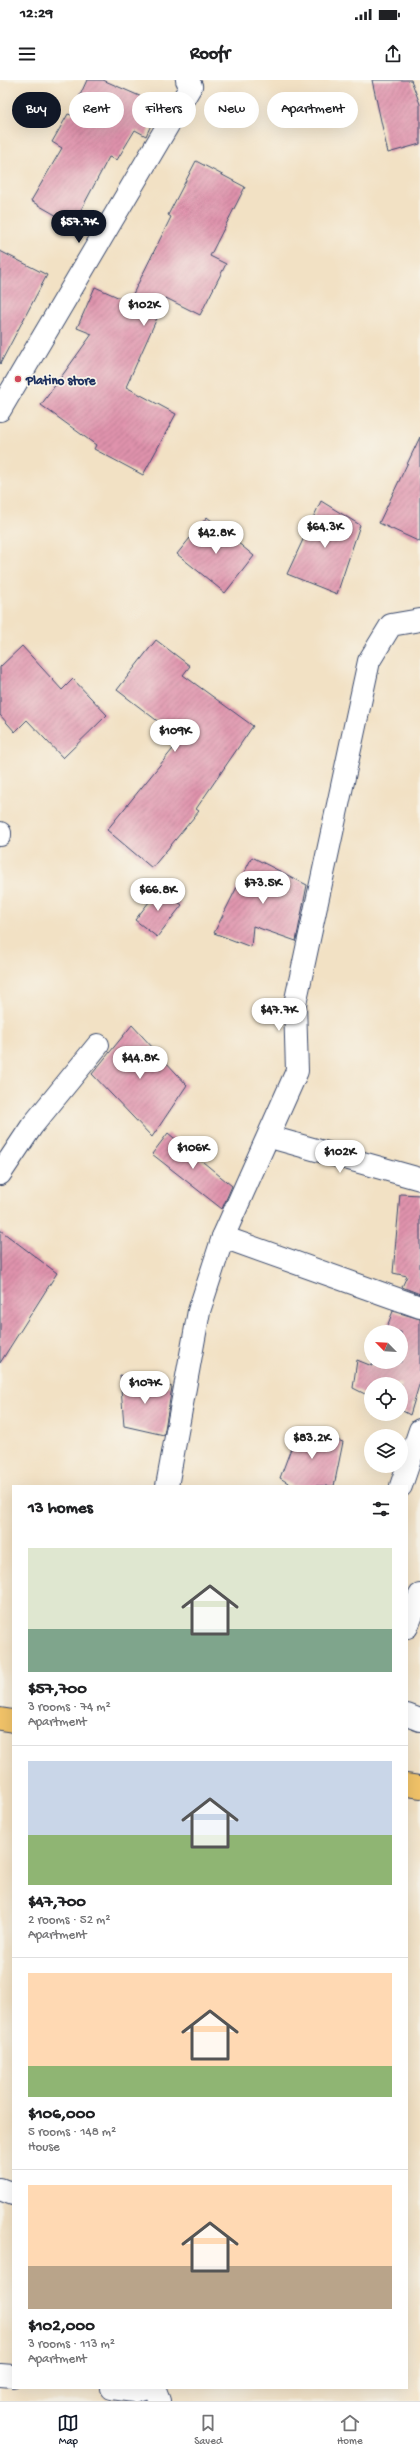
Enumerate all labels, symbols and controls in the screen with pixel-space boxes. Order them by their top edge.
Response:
text: 12:29 [20,5,53,23]
icon: menu [16,43,38,65]
icon: share [382,43,404,65]
text: Roofr [190,44,230,65]
chip: Buy [12,92,61,128]
chip: Rent [69,92,124,128]
chip: Filters [132,92,196,128]
chip: New [204,92,259,128]
chip: Apartment [267,92,358,128]
pin: $57.7K [46,210,112,244]
text: $57.7K [60,215,98,230]
pin: $102K [116,293,172,327]
text: $102K [128,298,160,313]
marker: Platino store [13,374,23,384]
place label: Platino store [25,374,97,389]
pin: $64.3K [292,515,358,549]
text: $64.3K [307,520,343,535]
pin: $42.8K [183,521,249,555]
text: $42.8K [198,526,234,541]
pin: $109K [147,719,203,753]
text: $109K [159,724,191,739]
pin: $73.5K [230,871,296,905]
text: $73.5K [244,876,282,891]
pin: $66.8K [125,878,191,912]
text: $66.8K [139,883,177,898]
pin: $47.7K [246,998,312,1032]
text: $47.7K [261,1003,297,1018]
pin: $44.8K [107,1046,173,1080]
text: $44.8K [122,1051,158,1066]
pin: $106K [165,1136,221,1170]
pin: $102K [312,1140,368,1174]
text: $106K [177,1141,209,1156]
text: $102K [324,1145,356,1160]
north arrow [364,1325,408,1369]
map controls [364,1325,408,1473]
pin: $107K [117,1371,173,1405]
text: $107K [129,1376,161,1391]
button: locate [364,1377,408,1421]
pin: $83.2K [279,1426,345,1460]
button: layers [364,1429,408,1473]
text: $83.2K [293,1431,331,1446]
icon: filters [370,1498,392,1520]
text: 13 homes [28,1499,93,1519]
icon: home [174,1574,246,1646]
text: $57,700 [28,1680,87,1700]
text: 3 rooms · 74 m² [28,1700,111,1715]
text: Apartment [28,1715,87,1730]
icon: home [174,1787,246,1859]
text: $47,700 [28,1893,86,1913]
text: 2 rooms · 52 m² [28,1913,110,1928]
text: Apartment [28,1928,87,1943]
icon: home [174,1999,246,2071]
text: $106,000 [28,2105,95,2125]
text: 5 rooms · 148 m² [28,2125,116,2140]
text: House [28,2140,60,2155]
icon: home [174,2211,246,2283]
text: $102,000 [28,2317,95,2337]
text: 3 rooms · 113 m² [28,2337,115,2352]
text: Apartment [28,2352,87,2367]
tab: Map [57,2412,79,2448]
tab: Saved [194,2412,222,2448]
tab: Home [337,2412,363,2448]

